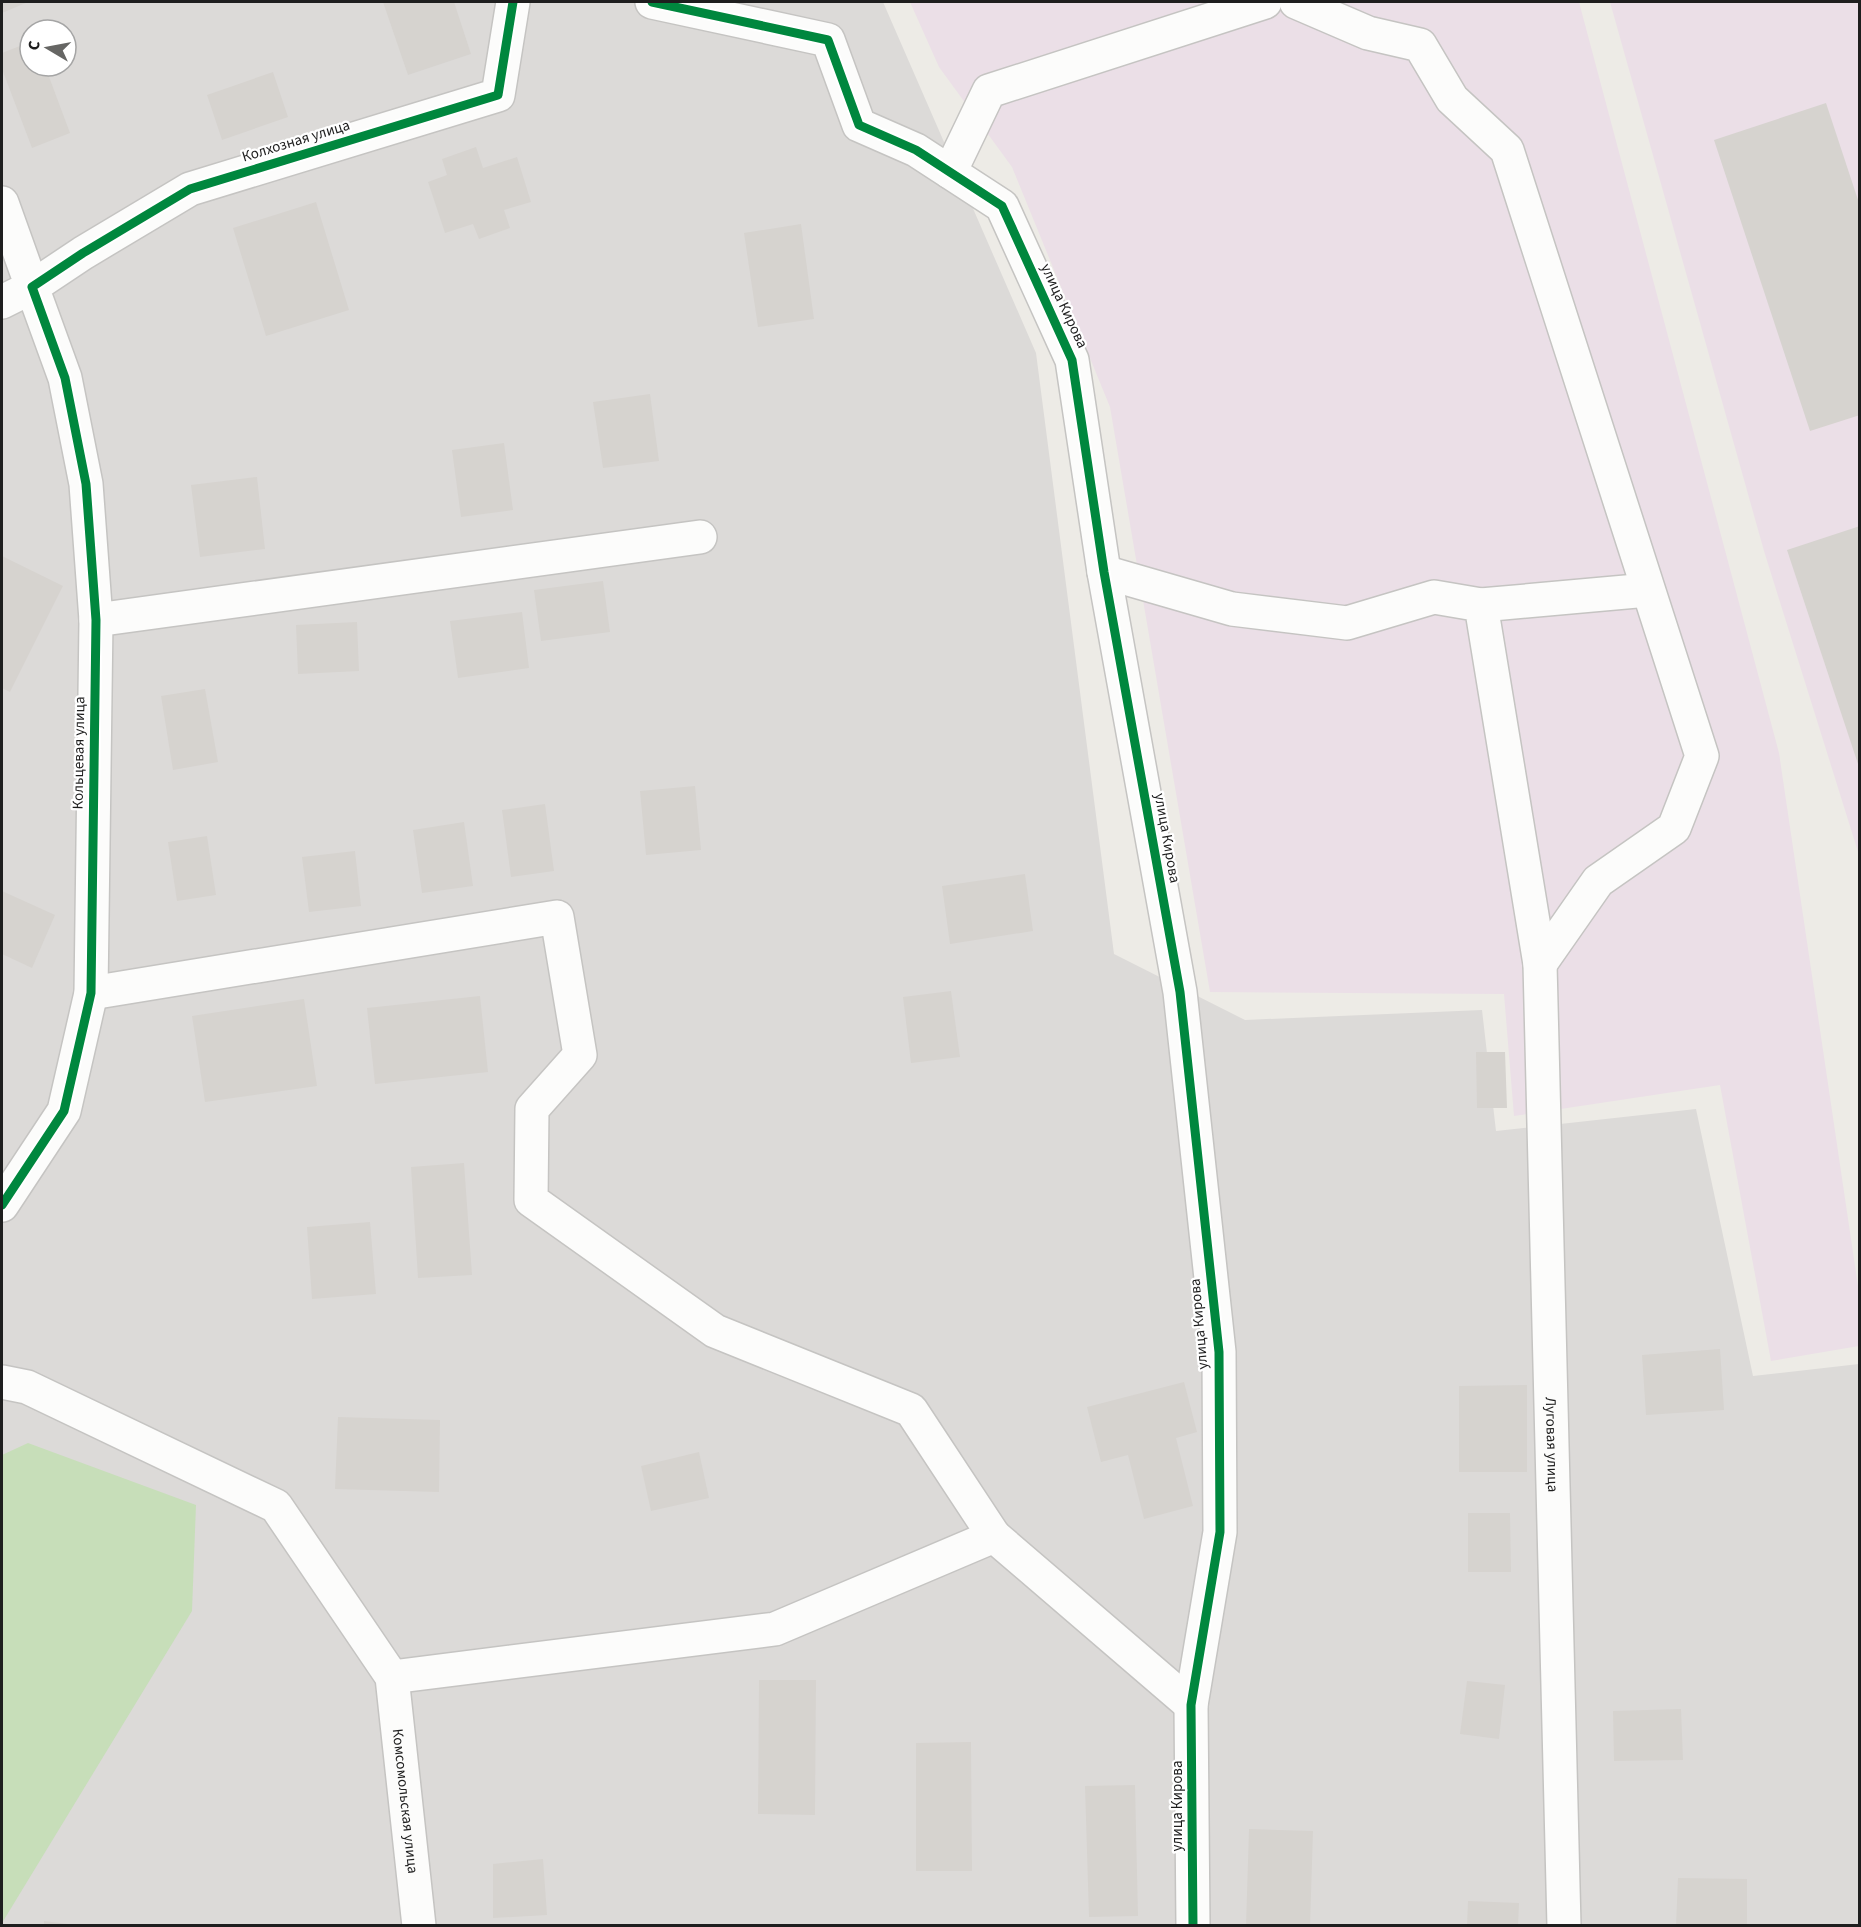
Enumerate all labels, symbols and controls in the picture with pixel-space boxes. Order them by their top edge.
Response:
north arrow [18,18,78,78]
text: С [23,39,46,52]
street label: Колхозная улица [239,115,353,167]
street label: улица Кирова [1035,260,1093,352]
street label: Кольцевая улица [68,696,90,810]
street label: улица Кирова [1149,791,1185,885]
street label: улица Кирова [1185,1278,1213,1370]
street label: Луговая улица [1540,1397,1564,1492]
street label: Комсомольская улица [387,1728,424,1875]
street label: улица Кирова [1167,1760,1188,1852]

